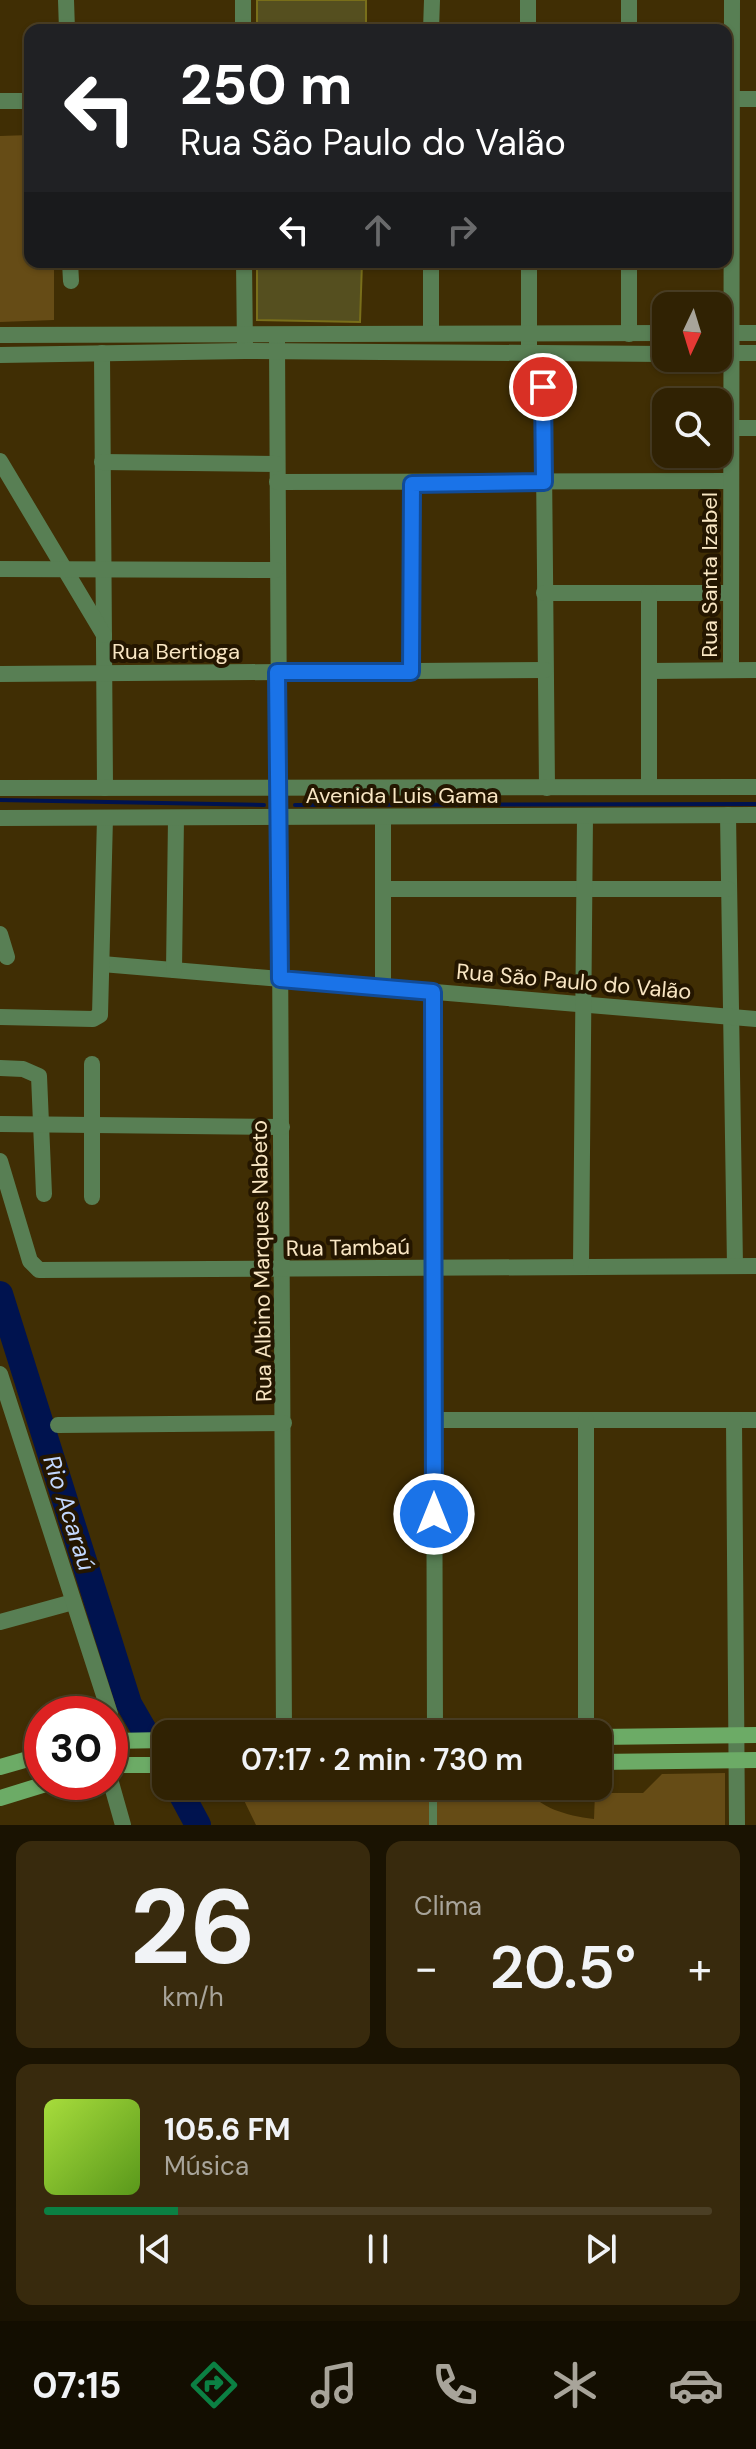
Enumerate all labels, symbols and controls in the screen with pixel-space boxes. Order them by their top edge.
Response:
text: 250 m [180,48,352,121]
icon: left [48,56,152,160]
text: Rua São Paulo do Valão [180,119,566,166]
icon: left [272,208,316,252]
icon: ahead [356,208,400,252]
icon: right [440,208,484,252]
north arrow [652,292,732,372]
map controls [652,292,732,468]
pin [509,353,577,421]
icon: arrive [521,365,565,409]
button: search [652,388,732,468]
street label: Rua Santa Izabel [695,492,724,658]
street label: Rua Bertioga [112,637,240,666]
street label: Avenida Luis Gama [305,781,499,810]
street label: Rua São Paulo do Valão [455,957,693,1006]
street label: Rua Albino Marques Nabeto [245,1120,278,1402]
street label: Rua Tambaú [286,1232,410,1263]
water label: Rio Acaraú [36,1451,103,1575]
position arrow [392,1472,476,1556]
speed limit sign: 30 [24,1696,128,1800]
text: 07:17 · 2 min · 730 m [241,1740,523,1779]
text: 26 [130,1860,256,1995]
text: Clima [414,1889,482,1923]
text: 20.5° [490,1928,636,2007]
text: − [414,1939,438,1997]
text: + [688,1939,712,1997]
text: km/h [162,1980,224,2014]
text: 105.6 FM [164,2110,291,2149]
text: Música [164,2149,249,2183]
icon: previous [133,2227,177,2271]
icon: pause [356,2227,400,2271]
icon: next [579,2227,623,2271]
icon: directions [186,2357,242,2413]
icon: music [306,2357,362,2413]
icon: phone [427,2357,483,2413]
icon: climate [547,2357,603,2413]
icon: car [668,2357,724,2413]
text: 07:15 [32,2362,121,2409]

